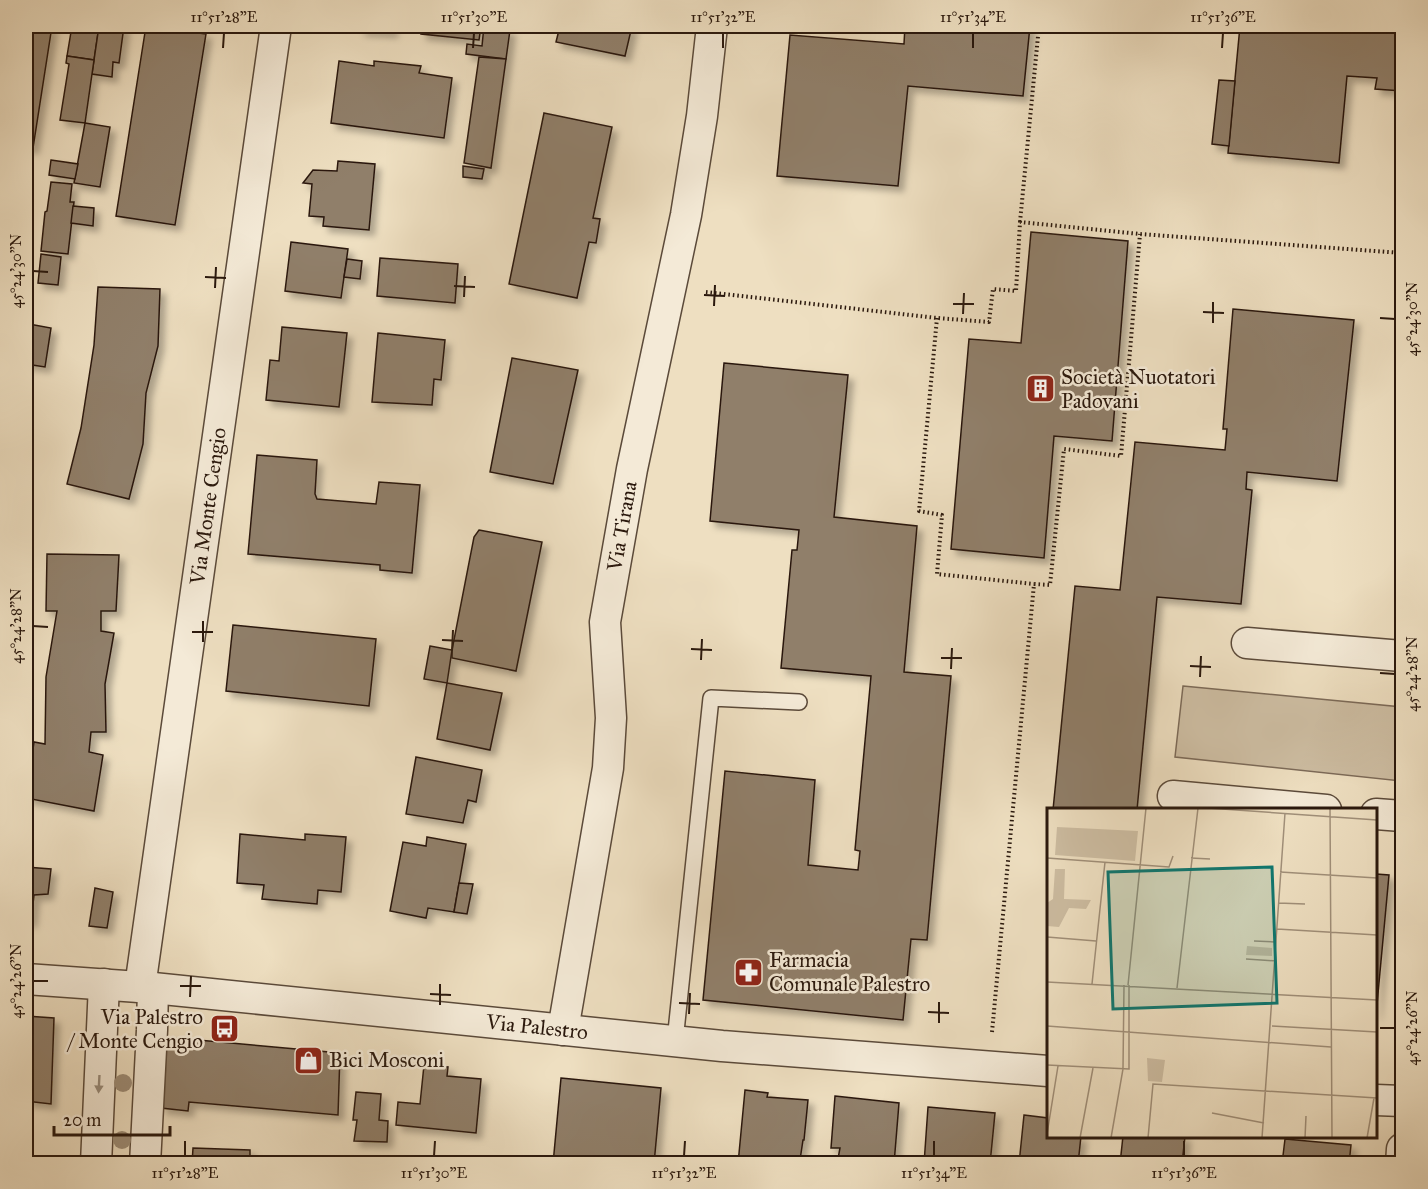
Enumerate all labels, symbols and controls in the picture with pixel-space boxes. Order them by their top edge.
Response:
text: 11°51'28"E [190,8,258,26]
text: 11°51'30"E [441,8,507,26]
text: 11°51'32"E [690,8,756,26]
text: 11°51'34"E [940,8,1006,26]
text: 11°51'36"E [1190,8,1256,26]
text: 45°24'30"N [7,233,25,308]
text: 45°24'30"N [1403,281,1421,356]
place label: Società Nuotatori Padovani [1061,364,1216,414]
building icon: Società Nuotatori Padovani [1024,373,1056,405]
street label: Via Monte Cengio [184,425,232,587]
street label: Via Tirana [601,479,643,574]
text: 45°24'28"N [7,588,25,664]
text: 45°24'28"N [1403,636,1421,712]
inset map [1047,808,1377,1138]
text: 45°24'26"N [7,943,25,1019]
place label: Farmacia Comunale Palestro [769,947,931,997]
pharmacy icon: Farmacia Comunale Palestro [732,956,764,988]
text: 45°24'26"N [1403,990,1421,1066]
place label: Via Palestro / Monte Cengio [66,1004,203,1054]
street label: Via Palestro [484,1009,589,1045]
bus stop icon: Via Palestro / Monte Cengio [208,1013,240,1045]
shop icon: Bici Mosconi [292,1044,324,1076]
place label: Bici Mosconi [329,1047,444,1073]
one-way arrow [95,1075,104,1094]
scale bar [54,1099,170,1137]
text: 20 m [63,1109,101,1131]
text: 11°51'28"E [151,1164,219,1182]
text: 11°51'30"E [401,1164,467,1182]
text: 11°51'32"E [651,1164,717,1182]
text: 11°51'34"E [901,1164,967,1182]
text: 11°51'36"E [1151,1164,1217,1182]

